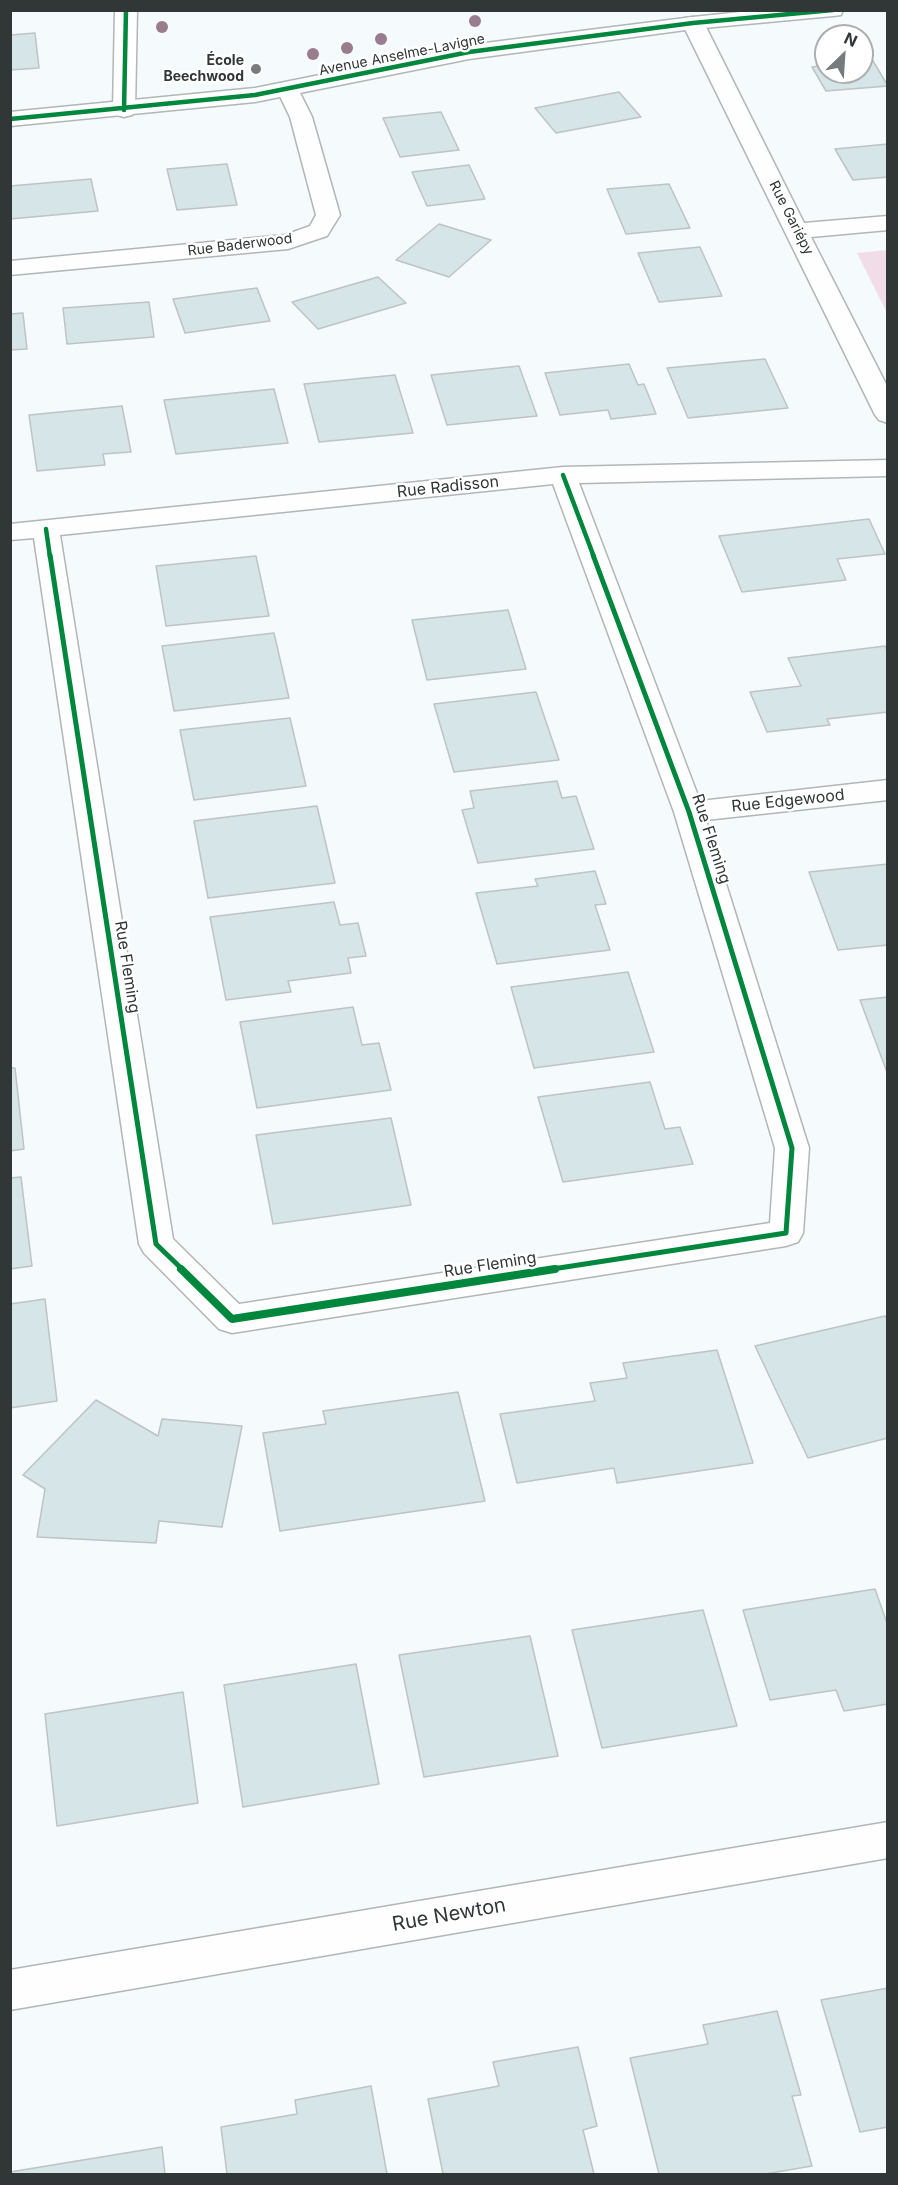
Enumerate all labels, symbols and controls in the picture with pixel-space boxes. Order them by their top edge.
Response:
north arrow [814,24,874,84]
text: N [841,28,861,51]
street label: Avenue Anselme-Lavigne [318,31,486,79]
place label: École Beechwood [163,53,244,86]
marker: École Beechwood [249,62,263,76]
street label: Rue Gariépy [765,178,817,258]
street label: Rue Baderwood [187,230,293,260]
street label: Rue Radisson [396,472,500,502]
street label: Rue Edgewood [730,786,846,816]
street label: Rue Fleming [687,792,735,886]
street label: Rue Fleming [110,919,144,1015]
street label: Rue Fleming [442,1248,538,1282]
street label: Rue Newton [390,1893,508,1937]

